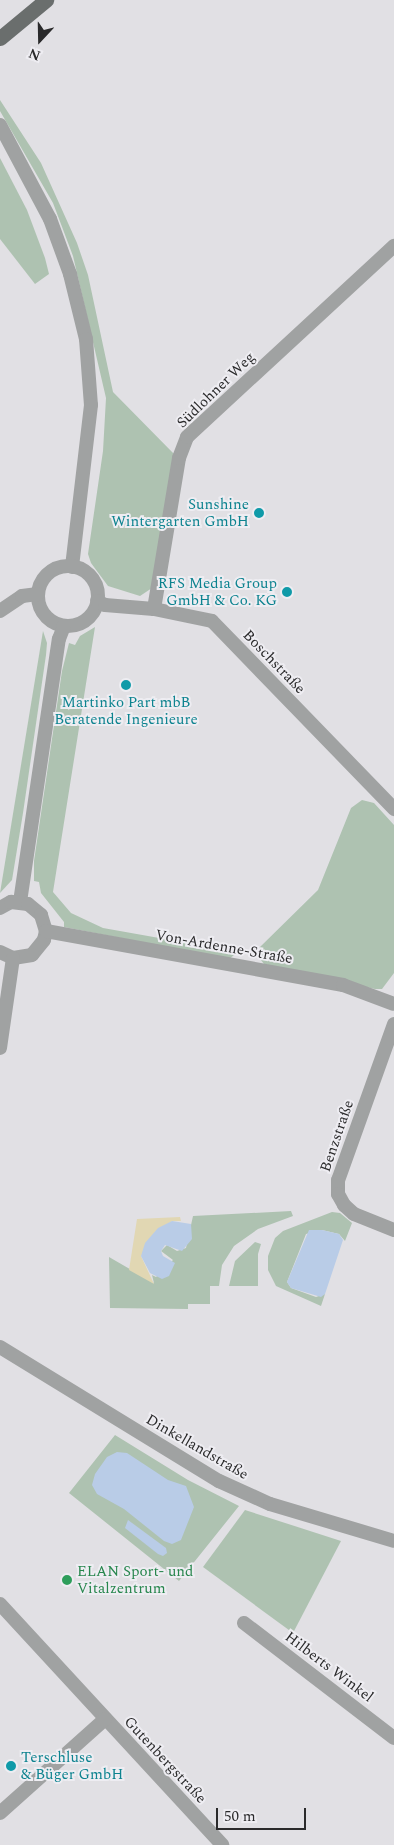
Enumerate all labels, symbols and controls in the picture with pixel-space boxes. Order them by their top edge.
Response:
north arrow [15,15,65,65]
text: N [25,43,44,66]
street label: Südlohner Weg [173,348,259,432]
place label: Sunshine Wintergarten GmbH [111,495,249,530]
marker: Sunshine Wintergarten GmbH [253,507,265,519]
place label: RFS Media Group GmbH & Co. KG [158,574,277,609]
marker: RFS Media Group GmbH & Co. KG [281,586,293,598]
street label: Boschstraße [239,626,309,698]
marker: Martinko Part mbB Beratende Ingenieure [120,679,132,691]
place label: Martinko Part mbB Beratende Ingenieure [54,693,198,728]
street label: Von-Ardenne-Straße [154,926,294,968]
street label: Benzstraße [316,1098,358,1174]
street label: Dinkellandstraße [143,1410,251,1484]
place label: ELAN Sport- und Vitalzentrum [77,1562,193,1597]
marker: ELAN Sport- und Vitalzentrum [61,1574,73,1586]
street label: Hilberts Winkel [281,1628,377,1706]
street label: Gutenbergstraße [120,1713,210,1807]
place label: Terschluse & Büger GmbH [21,1748,123,1783]
marker: Terschluse & Büger GmbH [5,1760,17,1772]
scale bar [219,1798,309,1830]
text: 50 m [224,1805,256,1828]

